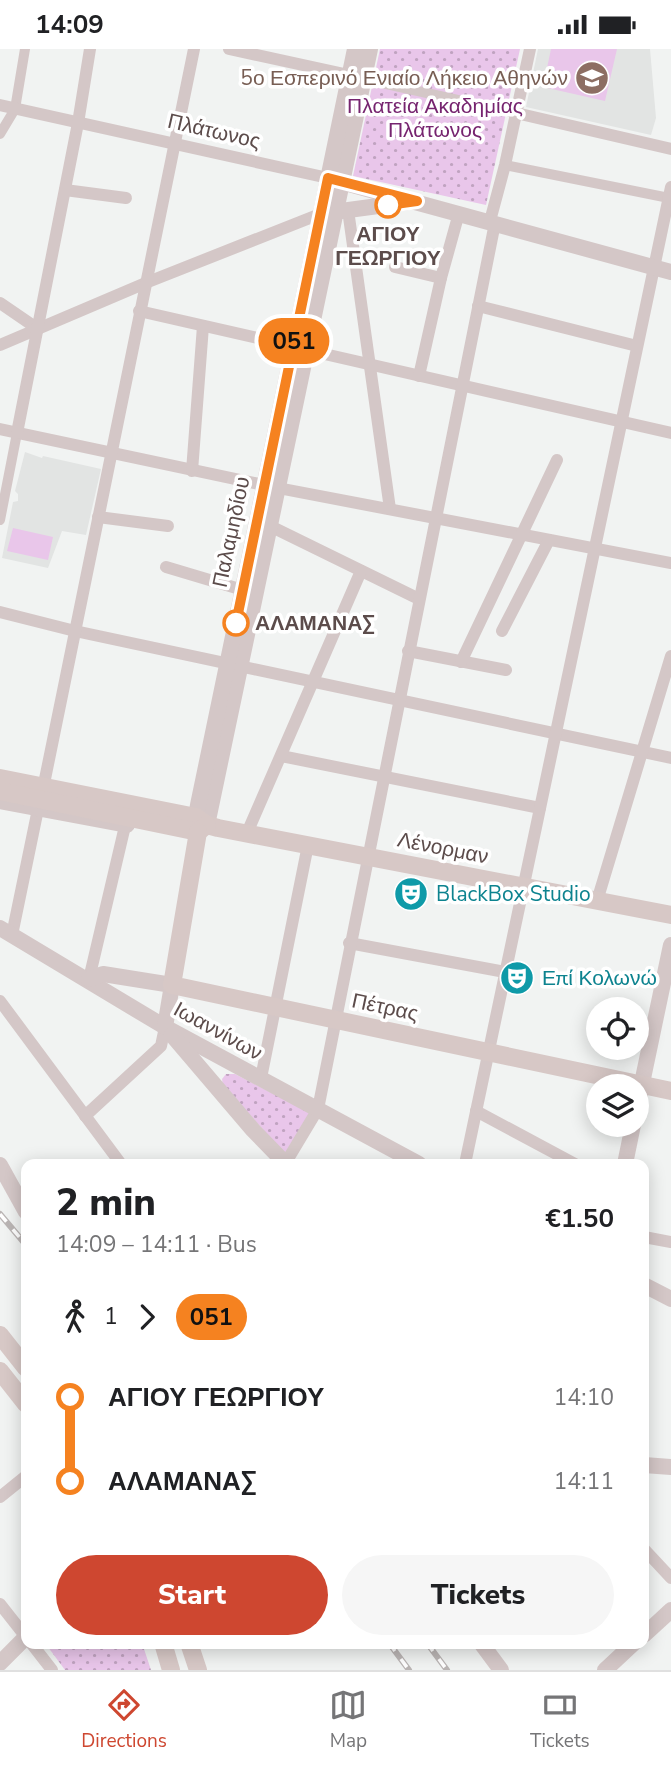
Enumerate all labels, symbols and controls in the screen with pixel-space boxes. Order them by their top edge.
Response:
text: 14:09 [35,7,104,42]
school or university icon: 5ο Εσπερινό Ενιαίο Λήκειο Αθηνών [573,59,611,97]
place label: 5ο Εσπερινό Ενιαίο Λήκειο Αθηνών [240,64,568,92]
park label: Πλατεία Ακαδημίας Πλάτωνος [347,92,523,144]
street label: Πλάτωνος [165,107,263,155]
marker: ΑΓΙΟΥ ΓΕΩΡΓΙΟΥ [375,192,401,218]
place label: ΑΓΙΟΥ ΓΕΩΡΓΙΟΥ [335,220,441,272]
line badge: 051 [254,318,334,364]
text: 051 [272,325,316,357]
street label: Παλαμηδίου [206,474,256,590]
place label: ΑΛΑΜΑΝΑΣ [255,609,375,637]
marker: ΑΛΑΜΑΝΑΣ [223,610,249,636]
street label: Λένορμαν [395,825,491,871]
theatre icon: BlackBox Studio [392,875,430,913]
place label: BlackBox Studio [436,880,591,908]
theatre icon: Επί Κολωνώ [498,959,536,997]
place label: Επί Κολωνώ [542,964,657,992]
street label: Πέτρας [349,986,421,1028]
street label: Ιωαννίνων [169,995,267,1067]
map controls [586,997,649,1137]
button: locate [586,997,649,1060]
button: layers [586,1074,649,1137]
text: 2 min [56,1177,156,1228]
text: €1.50 [545,1201,614,1236]
text: 14:09 – 14:11 · Bus [56,1229,257,1260]
icon: walk [56,1298,94,1336]
icon: forward [128,1298,166,1336]
text: 1 [104,1301,118,1332]
text: 051 [190,1301,233,1333]
text: ΑΓΙΟΥ ΓΕΩΡΓΙΟΥ [108,1380,324,1415]
text: 14:10 [554,1382,614,1413]
text: ΑΛΑΜΑΝΑΣ [108,1464,256,1499]
text: 14:11 [554,1466,614,1497]
button: Start [56,1555,328,1635]
button: Tickets [342,1555,614,1635]
tab: Directions [81,1686,167,1754]
tab: Map [329,1686,367,1754]
tab: Tickets [530,1686,590,1754]

